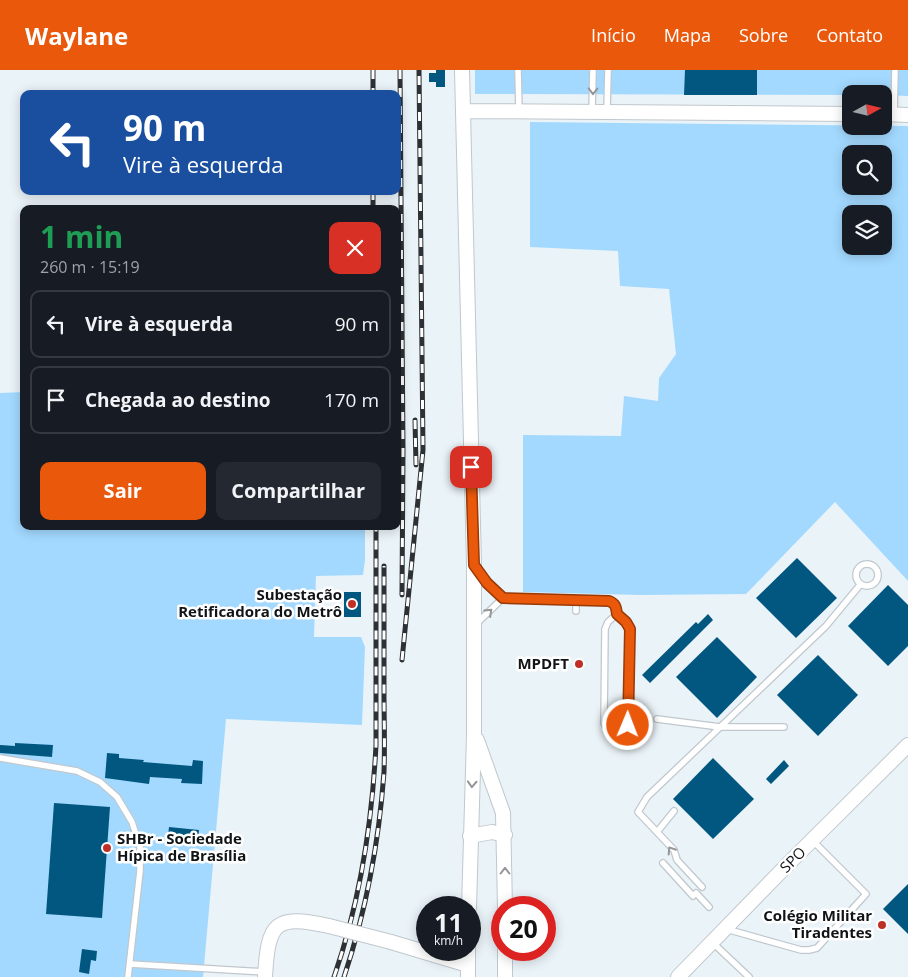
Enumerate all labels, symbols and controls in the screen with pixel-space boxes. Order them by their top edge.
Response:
text: Waylane [25,19,128,52]
text: Início [591,23,636,47]
text: Mapa [664,23,711,47]
text: Sobre [739,23,788,47]
text: Contato [816,23,883,47]
north arrow [842,85,892,135]
map controls [842,85,892,255]
one-way arrow [587,87,598,95]
text: 90 m [123,104,206,151]
icon: left [40,110,105,175]
button: search [842,145,892,195]
text: Vire à esquerda [123,149,284,179]
button: layers [842,205,892,255]
text: 1 min [40,216,123,257]
button: close [329,222,381,274]
text: 260 m · 15:19 [40,256,140,278]
icon: left [42,310,70,338]
text: Vire à esquerda [85,311,233,337]
text: 90 m [335,311,379,337]
icon: arrive [42,386,70,414]
text: Chegada ao destino [85,387,271,413]
text: 170 m [324,387,379,413]
pin [450,446,492,488]
icon: arrive [457,453,485,481]
button: Sair [40,462,206,520]
button: Compartilhar [216,462,381,520]
place label: Subestação Retificadora do Metrô [178,584,342,621]
marker: Subestação Retificadora do Metrô [346,598,358,610]
one-way arrow [483,609,492,618]
place label: MPDFT [517,653,569,673]
marker: MPDFT [573,658,585,670]
position arrow [601,698,653,750]
one-way arrow [467,780,478,788]
place label: SHBr - Sociedade Hípica de Brasília [117,828,246,865]
marker: SHBr - Sociedade Hípica de Brasília [101,842,113,854]
street label: SPO [775,842,810,877]
one-way arrow [668,846,677,855]
one-way arrow [500,867,510,874]
speed limit sign: 20 [491,896,556,961]
text: 11 [434,905,463,939]
place label: Colégio Militar Tiradentes [763,905,872,942]
marker: Colégio Militar Tiradentes [876,919,888,931]
text: km/h [434,932,463,949]

